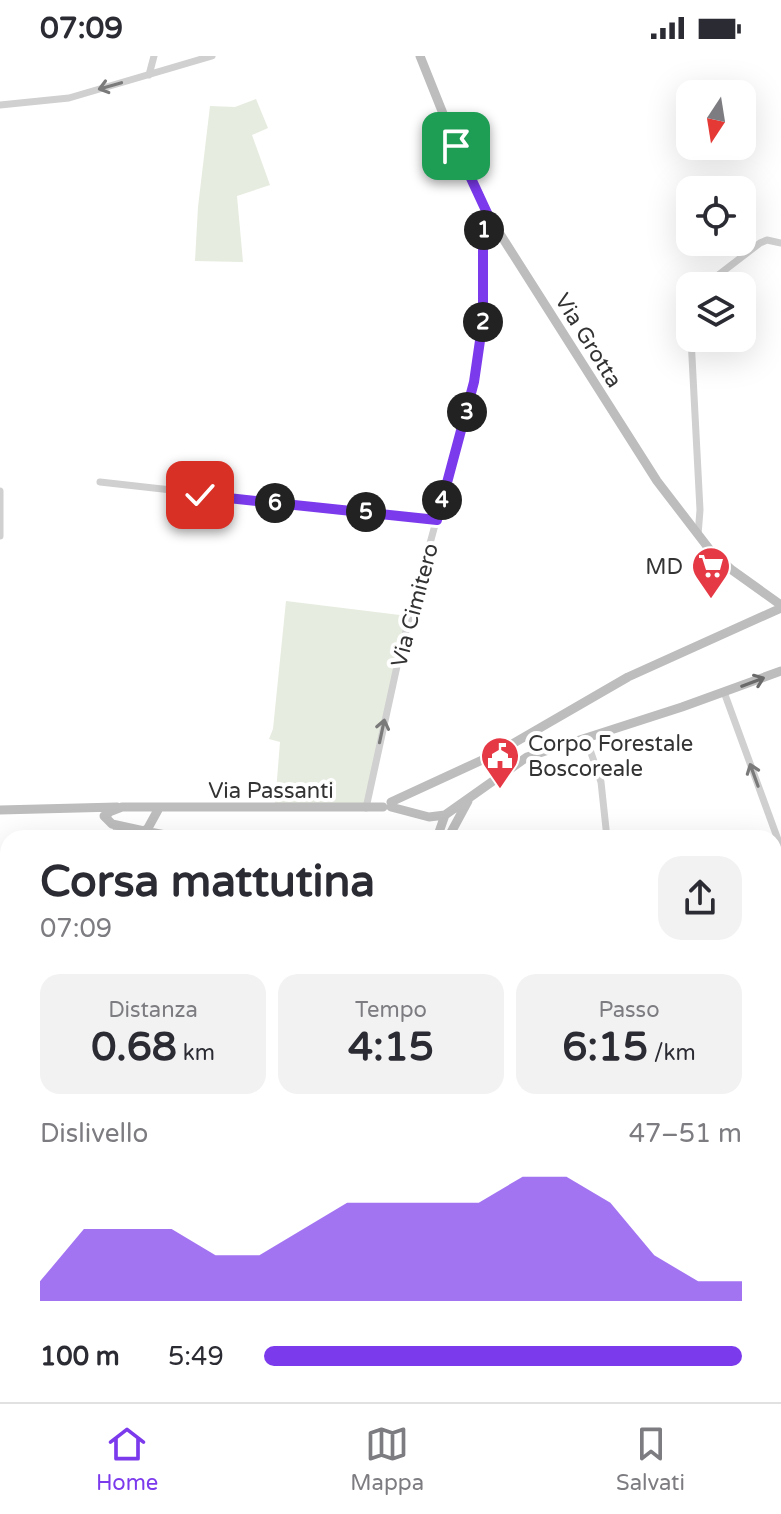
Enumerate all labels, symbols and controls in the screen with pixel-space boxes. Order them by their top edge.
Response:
text: 07:09 [40,10,123,47]
one-way arrow [98,79,124,94]
north arrow [676,80,756,160]
map controls [676,80,756,352]
pin [422,112,490,180]
icon: arrive [434,124,478,168]
button: locate [676,176,756,256]
pin: 1 [464,210,504,250]
text: 1 [477,217,491,243]
button: layers [676,272,756,352]
street label: Via Grotta [549,289,627,392]
pin: 2 [463,302,503,342]
text: 2 [476,309,490,335]
pin: 3 [447,392,487,432]
text: 3 [460,399,474,425]
pin [166,461,234,529]
icon: check [178,473,222,517]
pin: 4 [422,480,462,520]
pin: 6 [255,483,295,523]
text: 4 [435,487,449,513]
text: 6 [268,490,282,516]
pin: 5 [346,492,386,532]
text: 5 [359,499,373,525]
street label: Via Cimitero [386,540,444,670]
supermarket icon: MD [690,545,732,600]
place label: MD [645,554,683,580]
one-way arrow [740,674,765,688]
one-way arrow [375,719,390,745]
place label: Corpo Forestale Boscoreale [528,731,693,782]
public building icon: Corpo Forestale Boscoreale [479,735,521,790]
one-way arrow [746,763,760,788]
street label: Via Passanti [208,778,334,804]
text: Corsa mattutina [40,856,375,909]
button: share [658,856,742,940]
text: 07:09 [40,913,112,944]
text: Distanza [108,997,198,1023]
text: Tempo [355,997,427,1023]
text: Passo [598,997,660,1023]
text: 0.68 [91,1023,177,1071]
text: 4:15 [348,1023,434,1071]
text: 6:15 [562,1023,648,1071]
text: km [177,1040,215,1066]
text: /km [648,1040,696,1066]
text: Dislivello [40,1118,148,1149]
text: 47–51 m [629,1118,742,1149]
text: 100 m [40,1341,120,1372]
text: 5:49 [168,1341,224,1372]
tab: Home [96,1422,158,1496]
tab: Mappa [350,1422,424,1496]
tab: Salvati [616,1422,685,1496]

